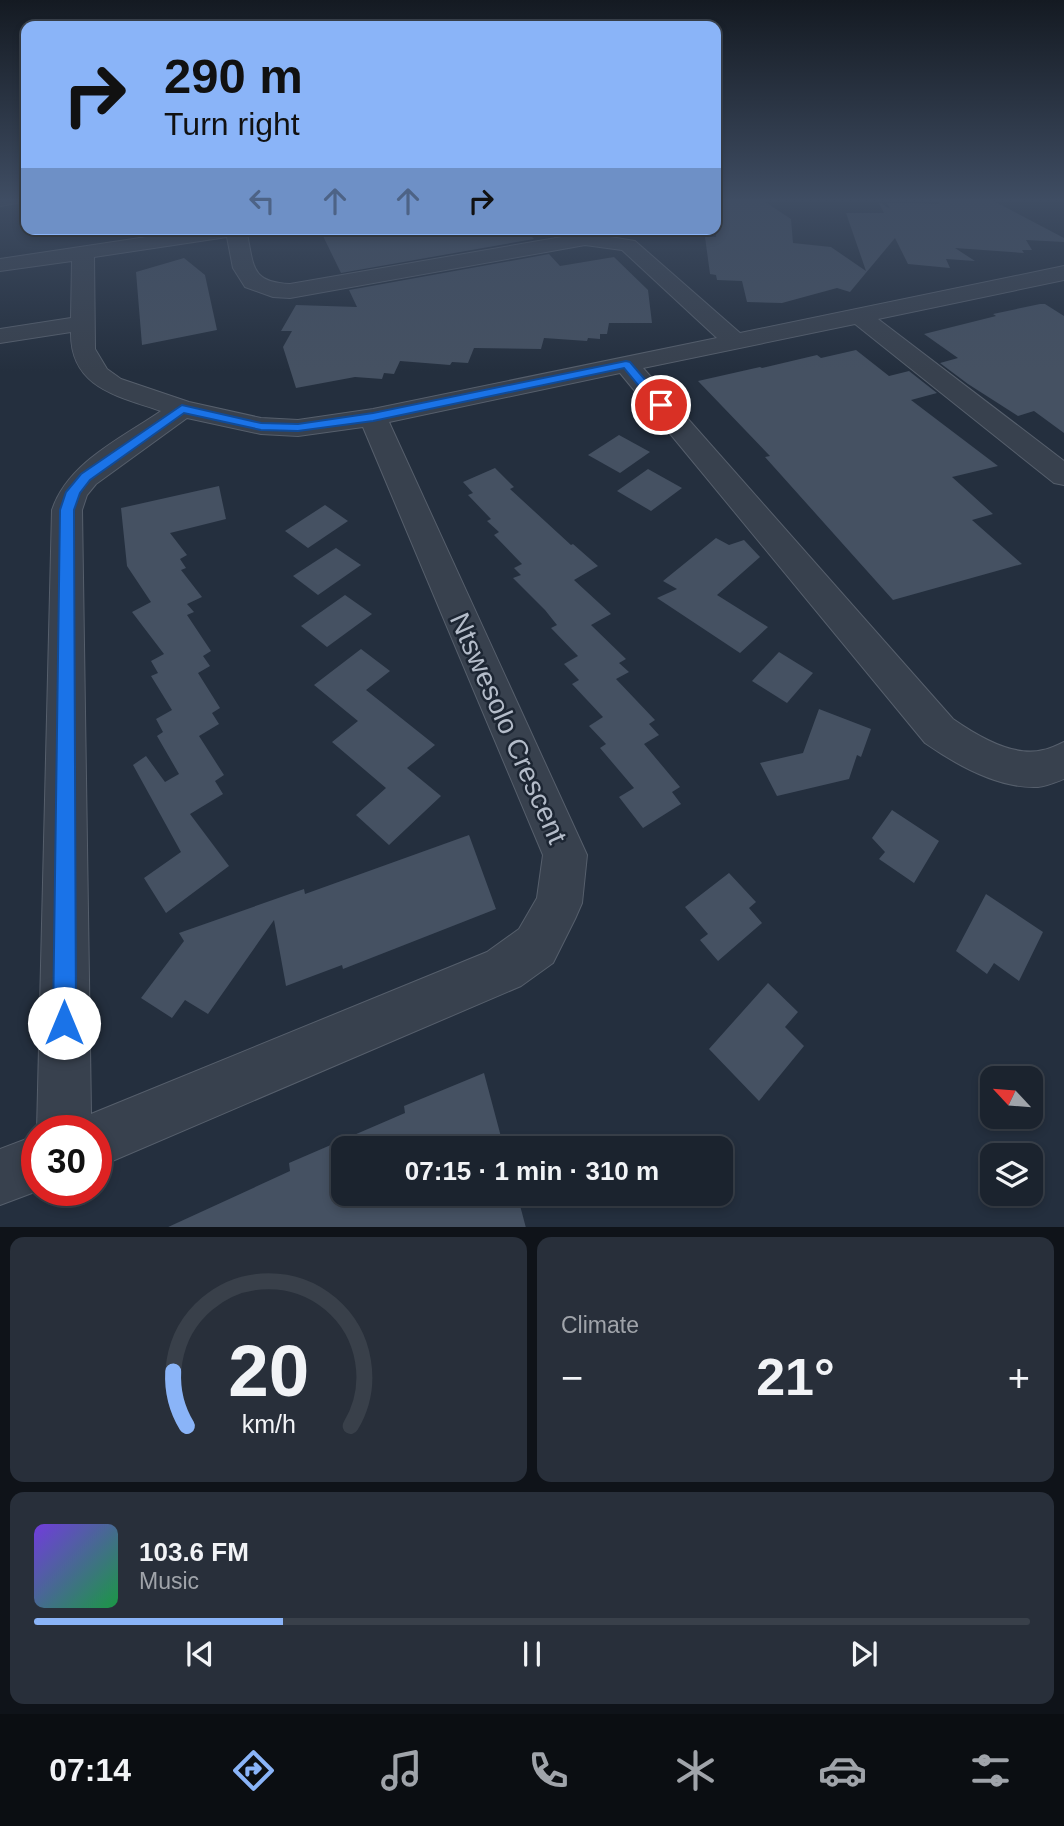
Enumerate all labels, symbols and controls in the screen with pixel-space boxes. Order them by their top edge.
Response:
icon: right [49,49,140,140]
text: 290 m [164,49,303,103]
text: Turn right [164,106,300,142]
icon: left [243,182,281,220]
icon: ahead [316,182,354,220]
icon: ahead [389,182,427,220]
icon: right [462,182,500,220]
pin [631,375,691,435]
icon: arrive [642,386,680,424]
street label: Ntswesolo Crescent [444,608,573,848]
position arrow [27,986,101,1060]
north arrow [980,1066,1043,1129]
map controls [980,1066,1043,1206]
speed limit sign: 30 [21,1115,112,1206]
button: layers [980,1143,1043,1206]
text: 07:15 · 1 min · 310 m [405,1156,659,1186]
text: Climate [561,1312,639,1338]
text: 20 [228,1330,309,1411]
text: 21° [756,1348,835,1406]
text: − [561,1357,583,1399]
text: + [1008,1357,1030,1399]
text: km/h [241,1409,296,1437]
text: 103.6 FM [139,1537,249,1567]
text: Music [139,1568,199,1594]
icon: previous [181,1635,219,1673]
icon: pause [513,1635,551,1673]
icon: next [845,1635,883,1673]
icon: directions [229,1746,278,1795]
icon: music [377,1746,426,1795]
icon: phone [524,1746,573,1795]
icon: climate [671,1746,720,1795]
icon: car [818,1746,867,1795]
icon: filters [966,1746,1015,1795]
text: 07:14 [49,1752,131,1788]

